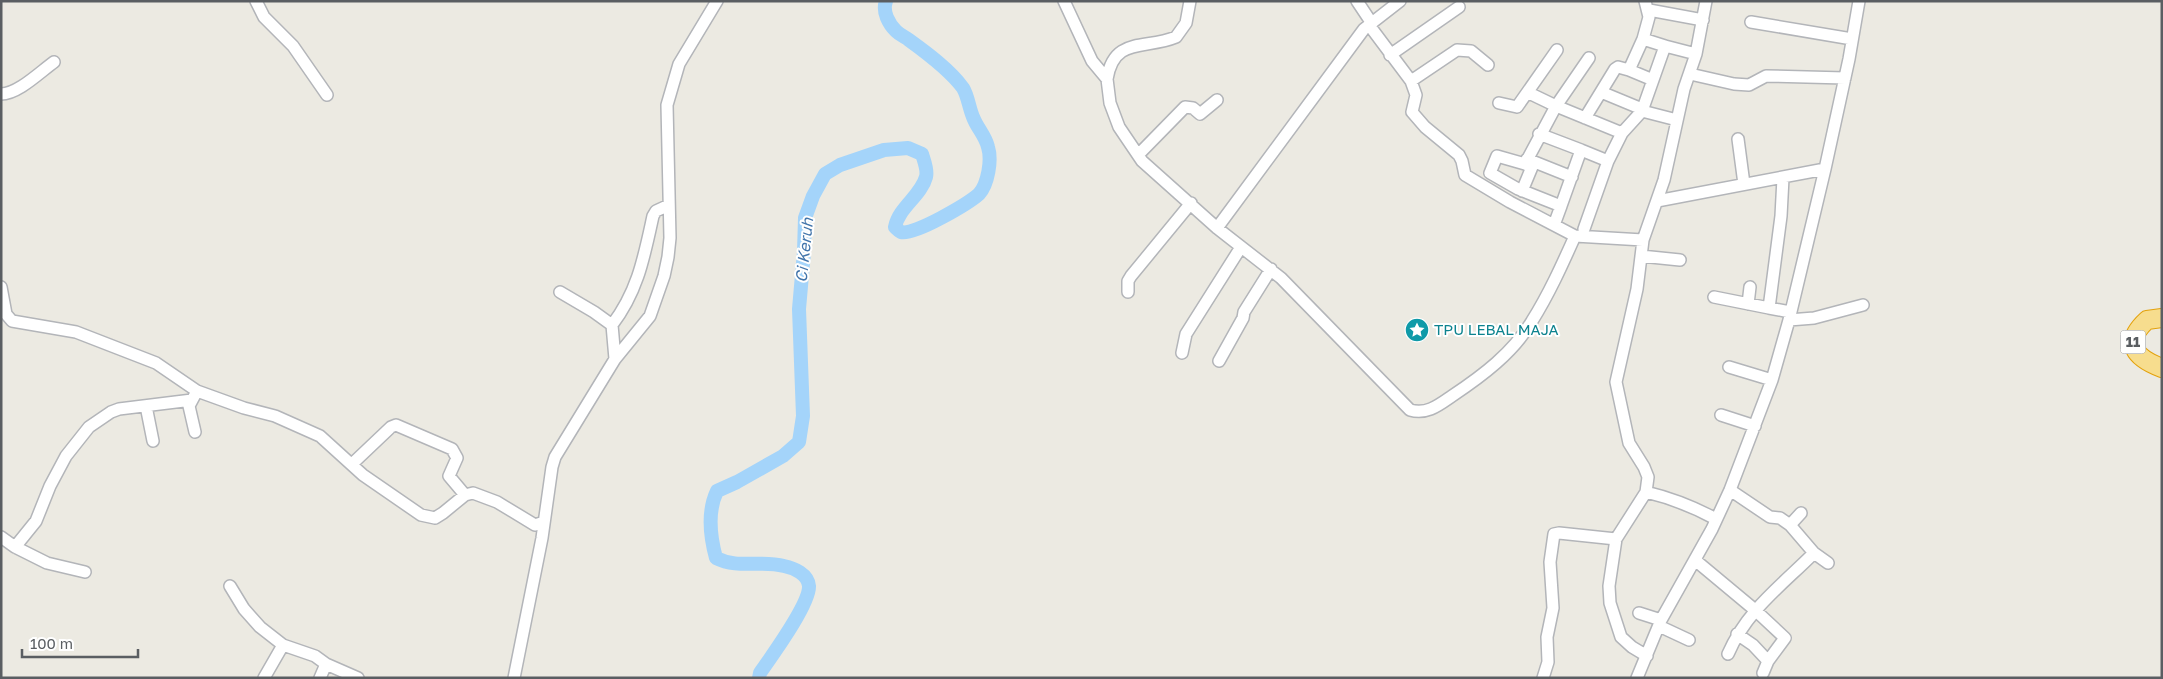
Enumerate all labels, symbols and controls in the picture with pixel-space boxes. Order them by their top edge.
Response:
water label: Ci Keruh [791,216,817,283]
place icon: TPU LEBAL MAJA [1404,317,1430,343]
place label: TPU LEBAL MAJA [1434,320,1559,338]
road number: 11 [2120,331,2146,354]
scale bar [22,626,139,658]
text: 100 m [30,634,73,652]

